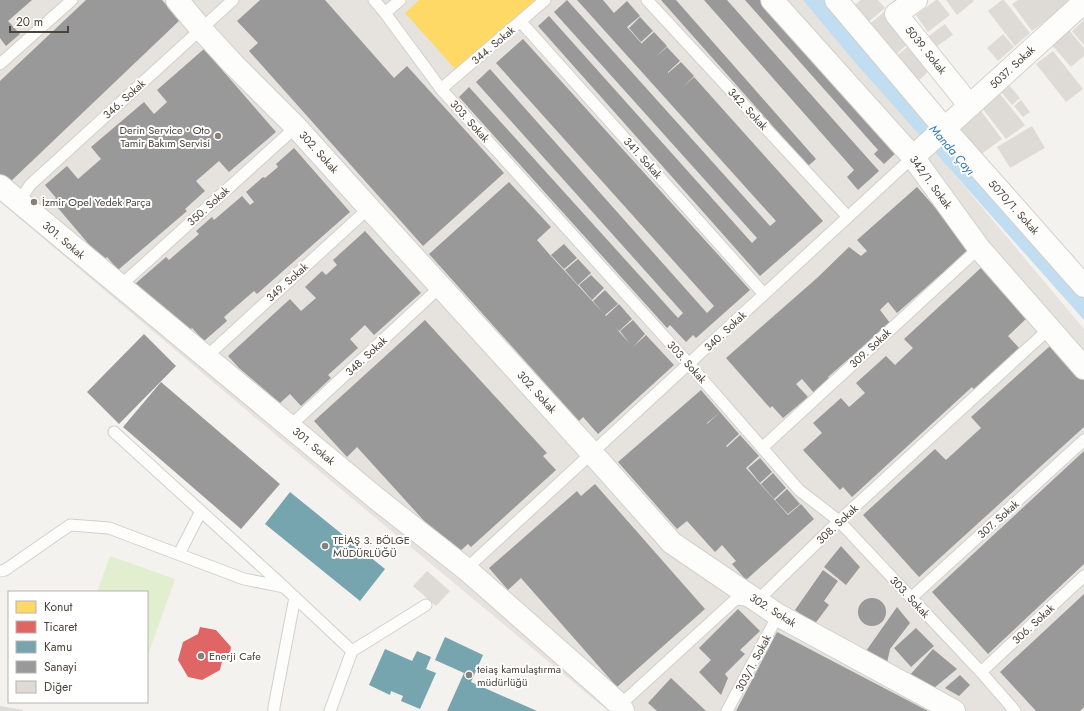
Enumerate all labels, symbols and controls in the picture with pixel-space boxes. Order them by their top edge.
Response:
scale bar [10,8,68,34]
text: 20 m [16,13,43,31]
street label: 344. Sokak [468,22,518,68]
street label: 5039. Sokak [902,22,951,78]
street label: 5037. Sokak [986,42,1038,92]
street label: 346. Sokak [99,75,149,122]
street label: 342. Sokak [724,84,772,134]
street label: 303. Sokak [447,96,493,146]
water label: Manda Çayı [925,121,979,179]
place label: Derin Service • Oto Tamir Bakım Servisi [119,122,210,151]
street label: 302. Sokak [295,127,343,177]
marker: Derin Service • Oto Tamir Bakım Servisi [213,131,223,141]
street label: 341. Sokak [620,134,666,182]
street label: 342/1. Sokak [906,152,956,212]
street label: 5070/1. Sokak [985,176,1043,238]
street label: 350. Sokak [183,182,233,229]
place label: İzmir Opel Yedek Parça [42,194,151,210]
marker: İzmir Opel Yedek Parça [29,197,39,207]
street label: 301. Sokak [39,217,89,263]
street label: 349. Sokak [262,259,312,305]
street label: 340. Sokak [700,307,750,355]
street label: 309. Sokak [846,324,895,372]
street label: 348. Sokak [342,332,391,380]
street label: 303. Sokak [664,337,710,387]
street label: 302. Sokak [513,367,561,417]
street label: 301. Sokak [289,423,339,469]
street label: 307. Sokak [974,496,1022,542]
street label: 308. Sokak [813,500,862,548]
place label: TEİAŞ 3. BÖLGE MÜDÜRLÜĞÜ [333,532,410,561]
marker: TEİAŞ 3. BÖLGE MÜDÜRLÜĞÜ [320,541,330,551]
street label: 303. Sokak [886,573,934,622]
street label: 302. Sokak [747,589,800,631]
legend [8,591,148,703]
text: Konut [44,598,73,616]
street label: 306. Sokak [1008,600,1058,648]
text: Ticaret [44,618,77,636]
street label: 303/1. Sokak [731,631,775,694]
text: Kamu [44,638,72,656]
place label: Enerji Cafe [209,648,261,664]
marker: Enerji Cafe [196,651,206,661]
text: Sanayi [44,658,77,676]
place label: teiaş kamulaştırma müdürlüğü [477,661,561,690]
marker: teiaş kamulaştırma müdürlüğü [464,670,474,680]
text: Diğer [44,678,73,696]

